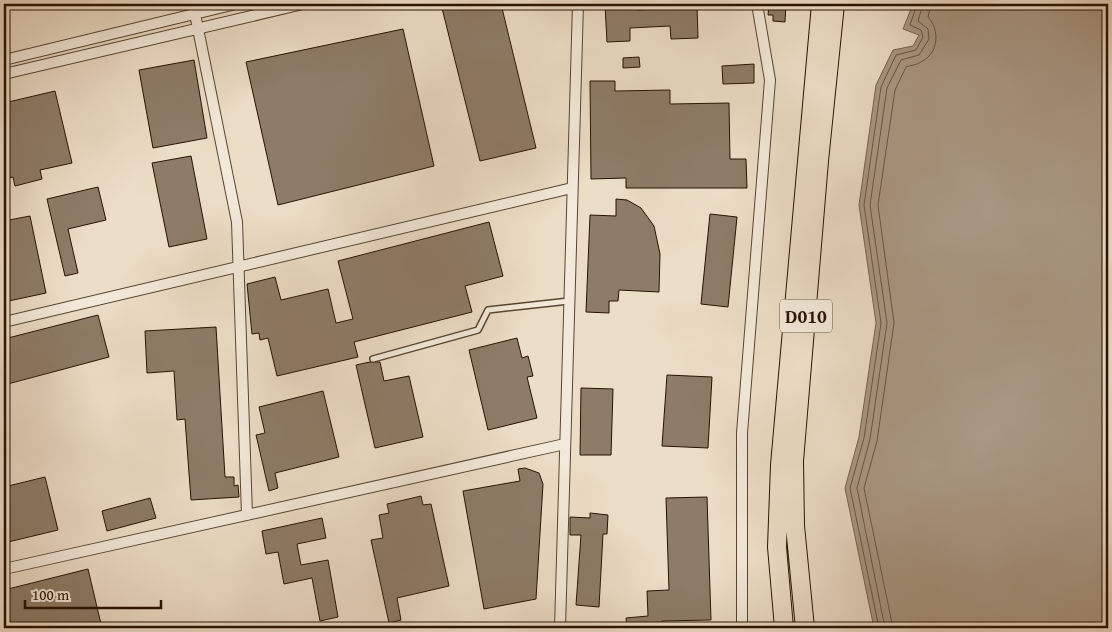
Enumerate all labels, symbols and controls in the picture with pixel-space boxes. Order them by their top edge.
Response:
road number: D010 [780,300,832,332]
scale bar [25,577,161,609]
text: 100 m [32,584,70,605]

